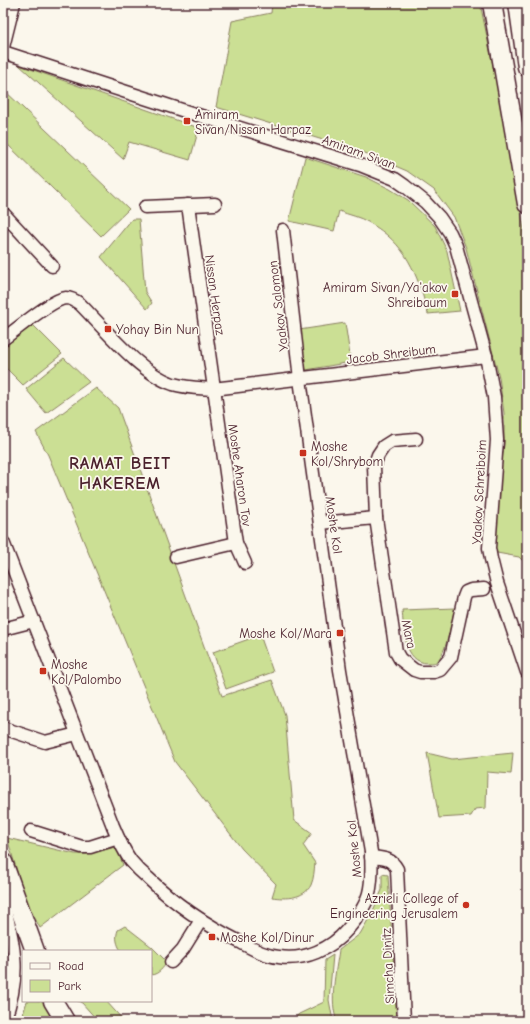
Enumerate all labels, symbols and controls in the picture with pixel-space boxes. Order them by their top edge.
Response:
place label: Amiram Sivan/Nissan Harpaz [195,107,311,137]
marker: Amiram Sivan/Nissan Harpaz [182,116,192,126]
street label: Amiram Sivan [320,132,398,172]
street label: Nissan Herpaz [202,254,228,336]
street label: Yaakov Salomon [265,260,291,352]
place label: Amiram Sivan/Ya'akov Shreibaum [323,280,448,310]
marker: Amiram Sivan/Ya'akov Shreibaum [450,289,460,299]
place label: Yohay Bin Nun [116,322,199,337]
marker: Yohay Bin Nun [103,324,113,334]
street label: Jacob Shreibum [345,341,437,367]
street label: Moshe Aharon Tov [225,423,255,528]
place label: Moshe Kol/Shrybom [311,439,383,469]
street label: Yaakov Schreiboim [469,439,489,545]
marker: Moshe Kol/Shrybom [298,448,308,458]
district label: RAMAT BEIT HAKEREM [69,454,171,493]
street label: Moshe Kol [323,495,345,555]
street label: Mara [399,618,419,650]
place label: Moshe Kol/Mara [239,626,332,641]
marker: Moshe Kol/Mara [335,628,345,638]
place label: Moshe Kol/Palombo [51,657,122,687]
marker: Moshe Kol/Palombo [38,666,48,676]
street label: Moshe Kol [344,819,364,879]
place label: Azrieli College of Engineering Jerusalem [330,891,459,921]
marker: Azrieli College of Engineering Jerusalem [461,900,471,910]
street label: Simcha Dinitz [379,927,397,1004]
place label: Moshe Kol/Dinur [220,930,315,945]
marker: Moshe Kol/Dinur [207,932,217,942]
legend [22,950,152,1002]
text: Road [58,959,84,973]
text: Park [58,979,81,993]

